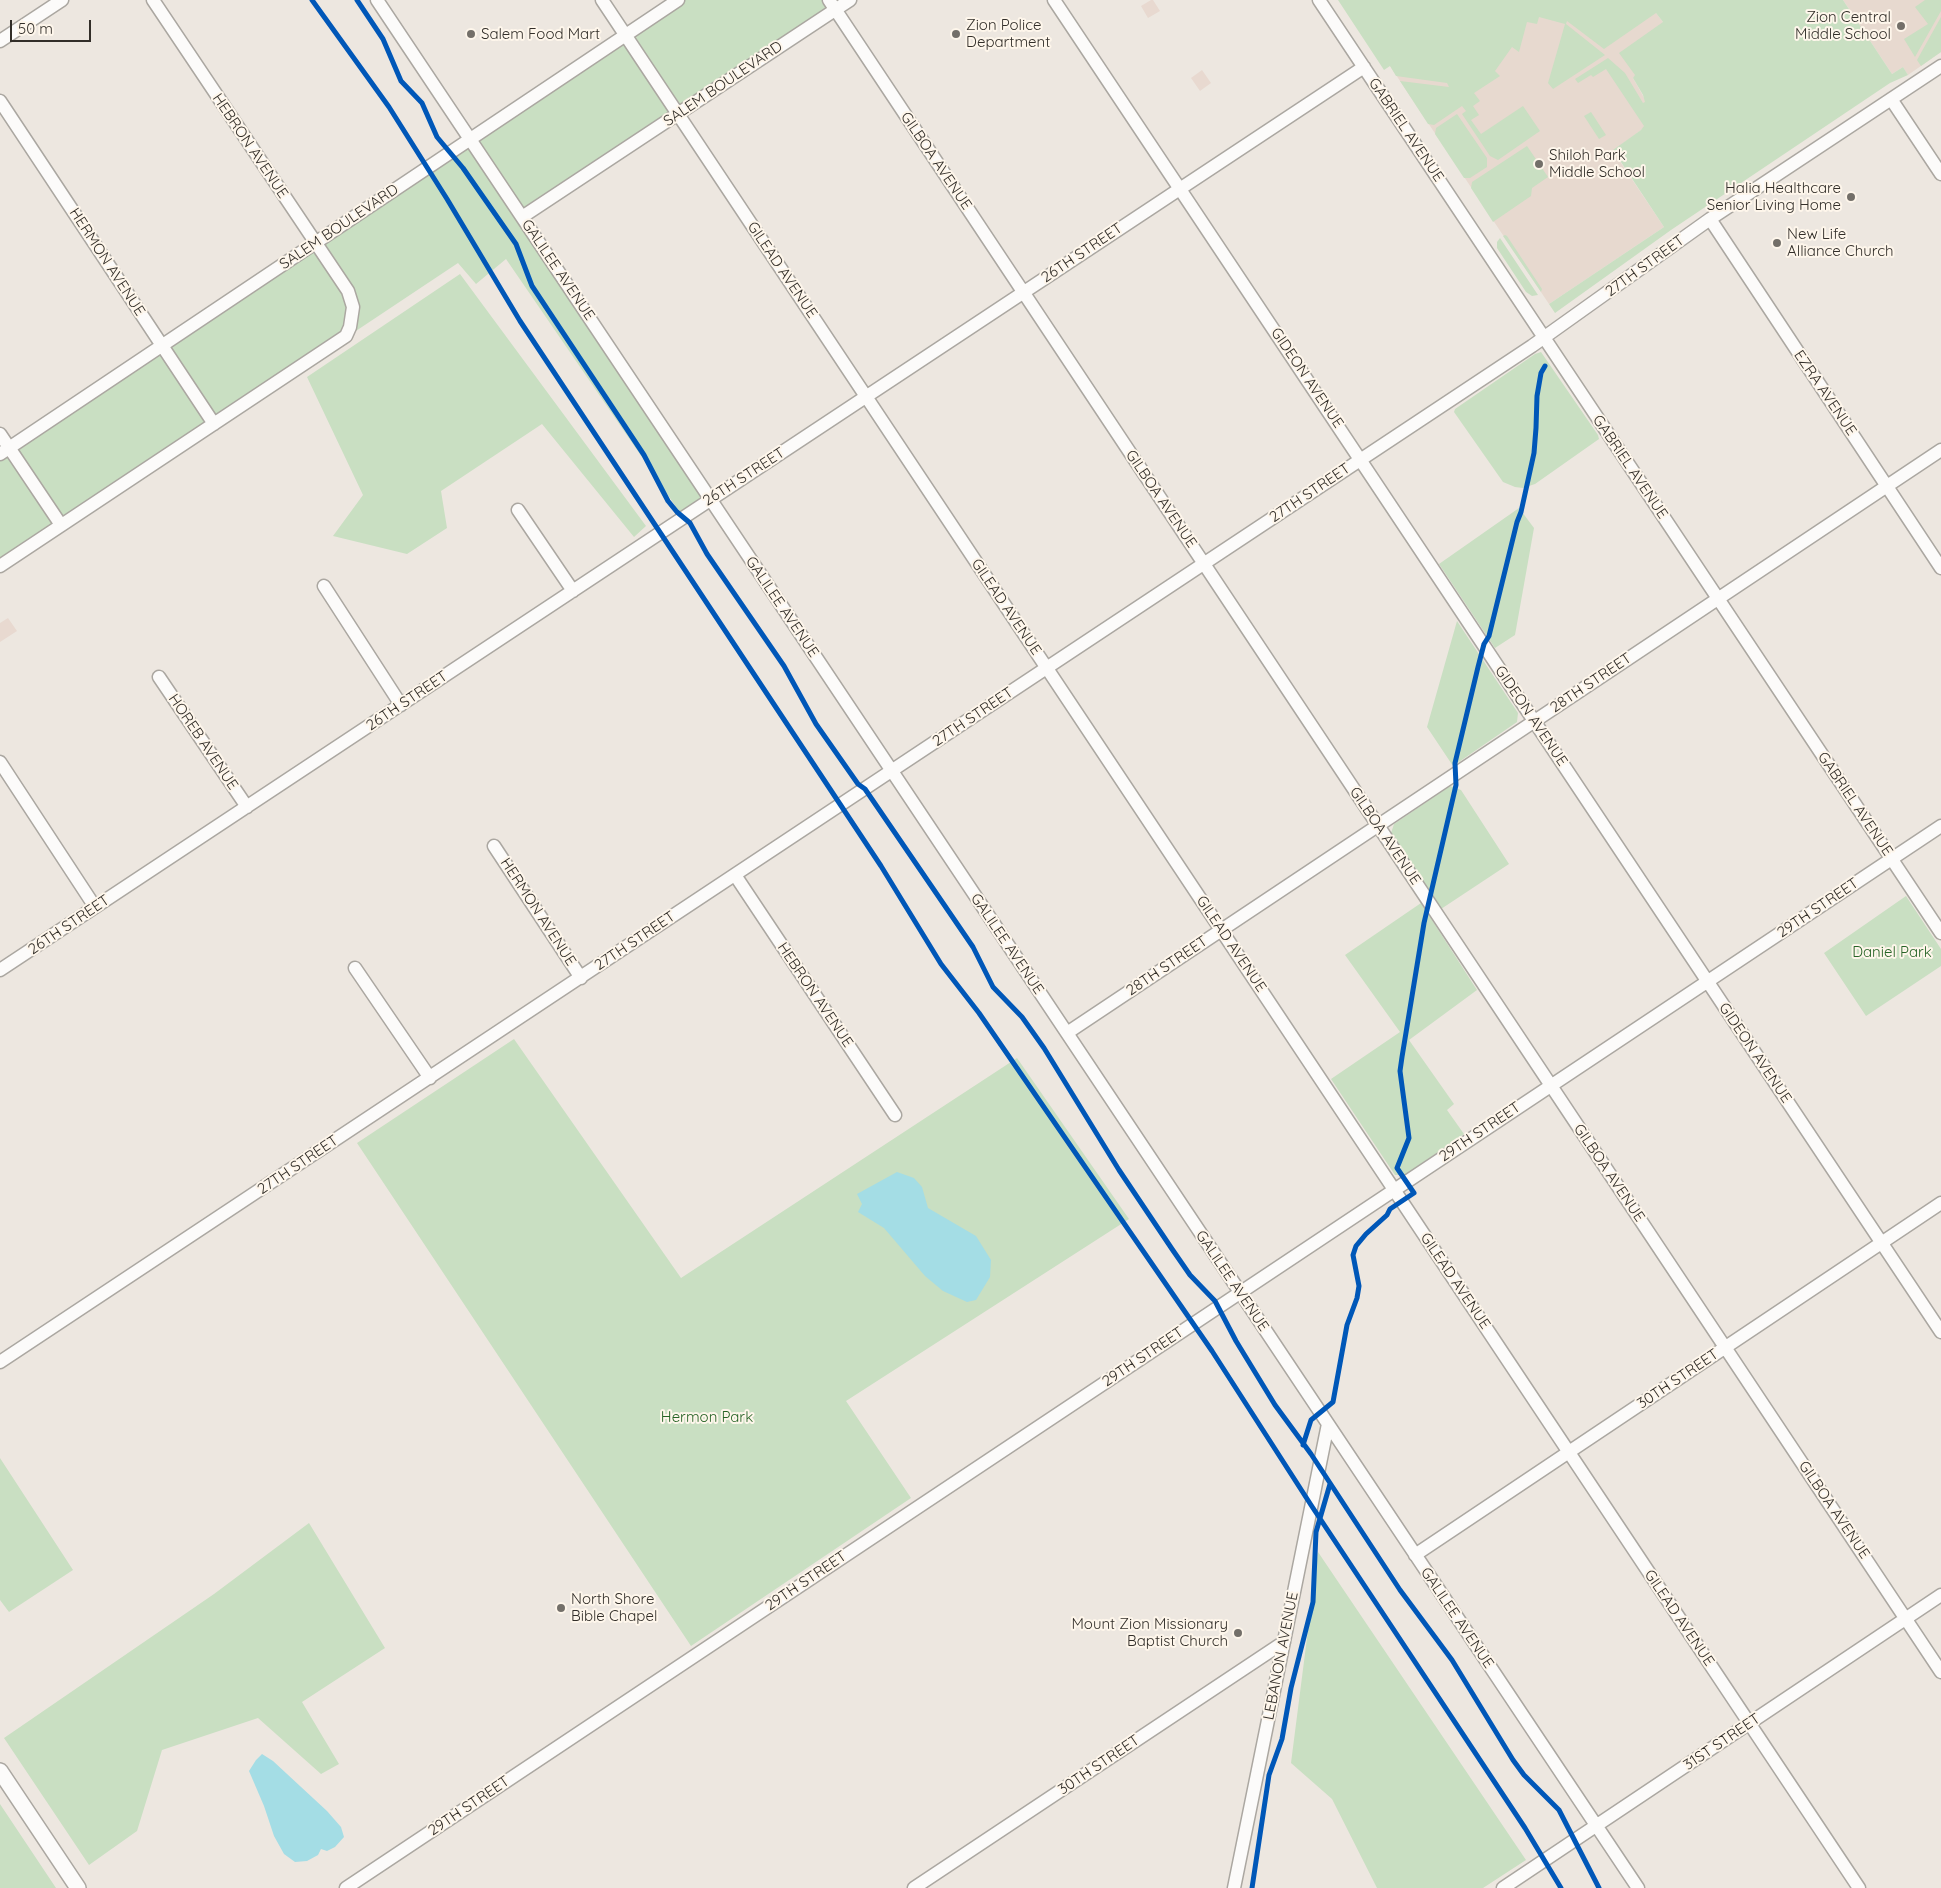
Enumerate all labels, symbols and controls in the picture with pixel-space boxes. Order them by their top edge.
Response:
place label: Zion Central Middle School [1795,8,1891,43]
scale bar [12,10,94,42]
place label: Zion Police Department [966,16,1050,51]
text: 50 m [18,19,53,38]
marker: Zion Central Middle School [1895,20,1907,32]
place label: Salem Food Mart [481,25,600,43]
marker: Salem Food Mart [465,28,477,40]
marker: Zion Police Department [950,28,962,40]
street label: SALEM BOULEVARD [660,38,786,130]
street label: GABRIEL AVENUE [1365,75,1447,185]
street label: HEBRON AVENUE [208,90,292,202]
street label: GILBOA AVENUE [897,109,975,213]
place label: Shiloh Park Middle School [1549,146,1645,181]
marker: Shiloh Park Middle School [1533,158,1545,170]
place label: Halia Healthcare Senior Living Home [1707,179,1841,214]
street label: SALEM BOULEVARD [276,181,402,273]
marker: Halia Healthcare Senior Living Home [1845,191,1857,203]
street label: HERMON AVENUE [65,205,149,319]
street label: GALILEE AVENUE [518,216,598,324]
street label: GILEAD AVENUE [743,218,821,322]
street label: 26TH STREET [1038,219,1126,287]
place label: New Life Alliance Church [1787,225,1893,260]
street label: 27TH STREET [1602,231,1688,301]
marker: New Life Alliance Church [1771,237,1783,249]
street label: GIDEON AVENUE [1267,324,1347,432]
street label: EZRA AVENUE [1790,347,1860,439]
street label: GABRIEL AVENUE [1589,412,1671,522]
street label: 26TH STREET [700,444,788,510]
street label: GILBOA AVENUE [1122,447,1200,551]
street label: 27TH STREET [1266,459,1354,527]
street label: GALILEE AVENUE [742,553,822,661]
street label: GILEAD AVENUE [967,555,1045,659]
street label: 28TH STREET [1547,649,1635,717]
street label: GIDEON AVENUE [1491,662,1571,770]
street label: 26TH STREET [363,667,451,735]
street label: 27TH STREET [929,683,1017,751]
street label: HOREB AVENUE [164,691,242,793]
street label: GABRIEL AVENUE [1814,749,1896,859]
street label: GILBOA AVENUE [1346,784,1424,888]
street label: HERMON AVENUE [496,855,580,969]
street label: 29TH STREET [1774,874,1862,942]
street label: GALILEE AVENUE [967,890,1047,998]
street label: 26TH STREET [25,891,113,959]
street label: GILEAD AVENUE [1192,892,1270,996]
street label: 27TH STREET [591,907,679,975]
street label: 28TH STREET [1123,932,1211,1000]
street label: HEBRON AVENUE [773,939,857,1051]
park label: Daniel Park [1852,943,1932,961]
street label: GIDEON AVENUE [1715,999,1795,1107]
street label: 29TH STREET [1436,1098,1524,1166]
street label: GILBOA AVENUE [1570,1121,1648,1225]
street label: 27TH STREET [254,1131,342,1199]
street label: GALILEE AVENUE [1192,1227,1272,1335]
street label: GILEAD AVENUE [1416,1229,1494,1333]
street label: 29TH STREET [1099,1323,1187,1391]
street label: 30TH STREET [1634,1345,1722,1413]
park label: Hermon Park [661,1408,753,1426]
street label: GILBOA AVENUE [1795,1458,1873,1562]
street label: 29TH STREET [762,1547,850,1615]
street label: GALILEE AVENUE [1417,1564,1497,1672]
street label: GILEAD AVENUE [1640,1566,1718,1670]
place label: North Shore Bible Chapel [571,1590,657,1625]
street label: LEBANON AVENUE [1260,1590,1302,1722]
marker: North Shore Bible Chapel [555,1602,567,1614]
place label: Mount Zion Missionary Baptist Church [1071,1615,1228,1650]
marker: Mount Zion Missionary Baptist Church [1232,1627,1244,1639]
street label: 31ST STREET [1680,1710,1764,1774]
street label: 30TH STREET [1055,1731,1143,1799]
street label: 29TH STREET [425,1772,513,1840]

